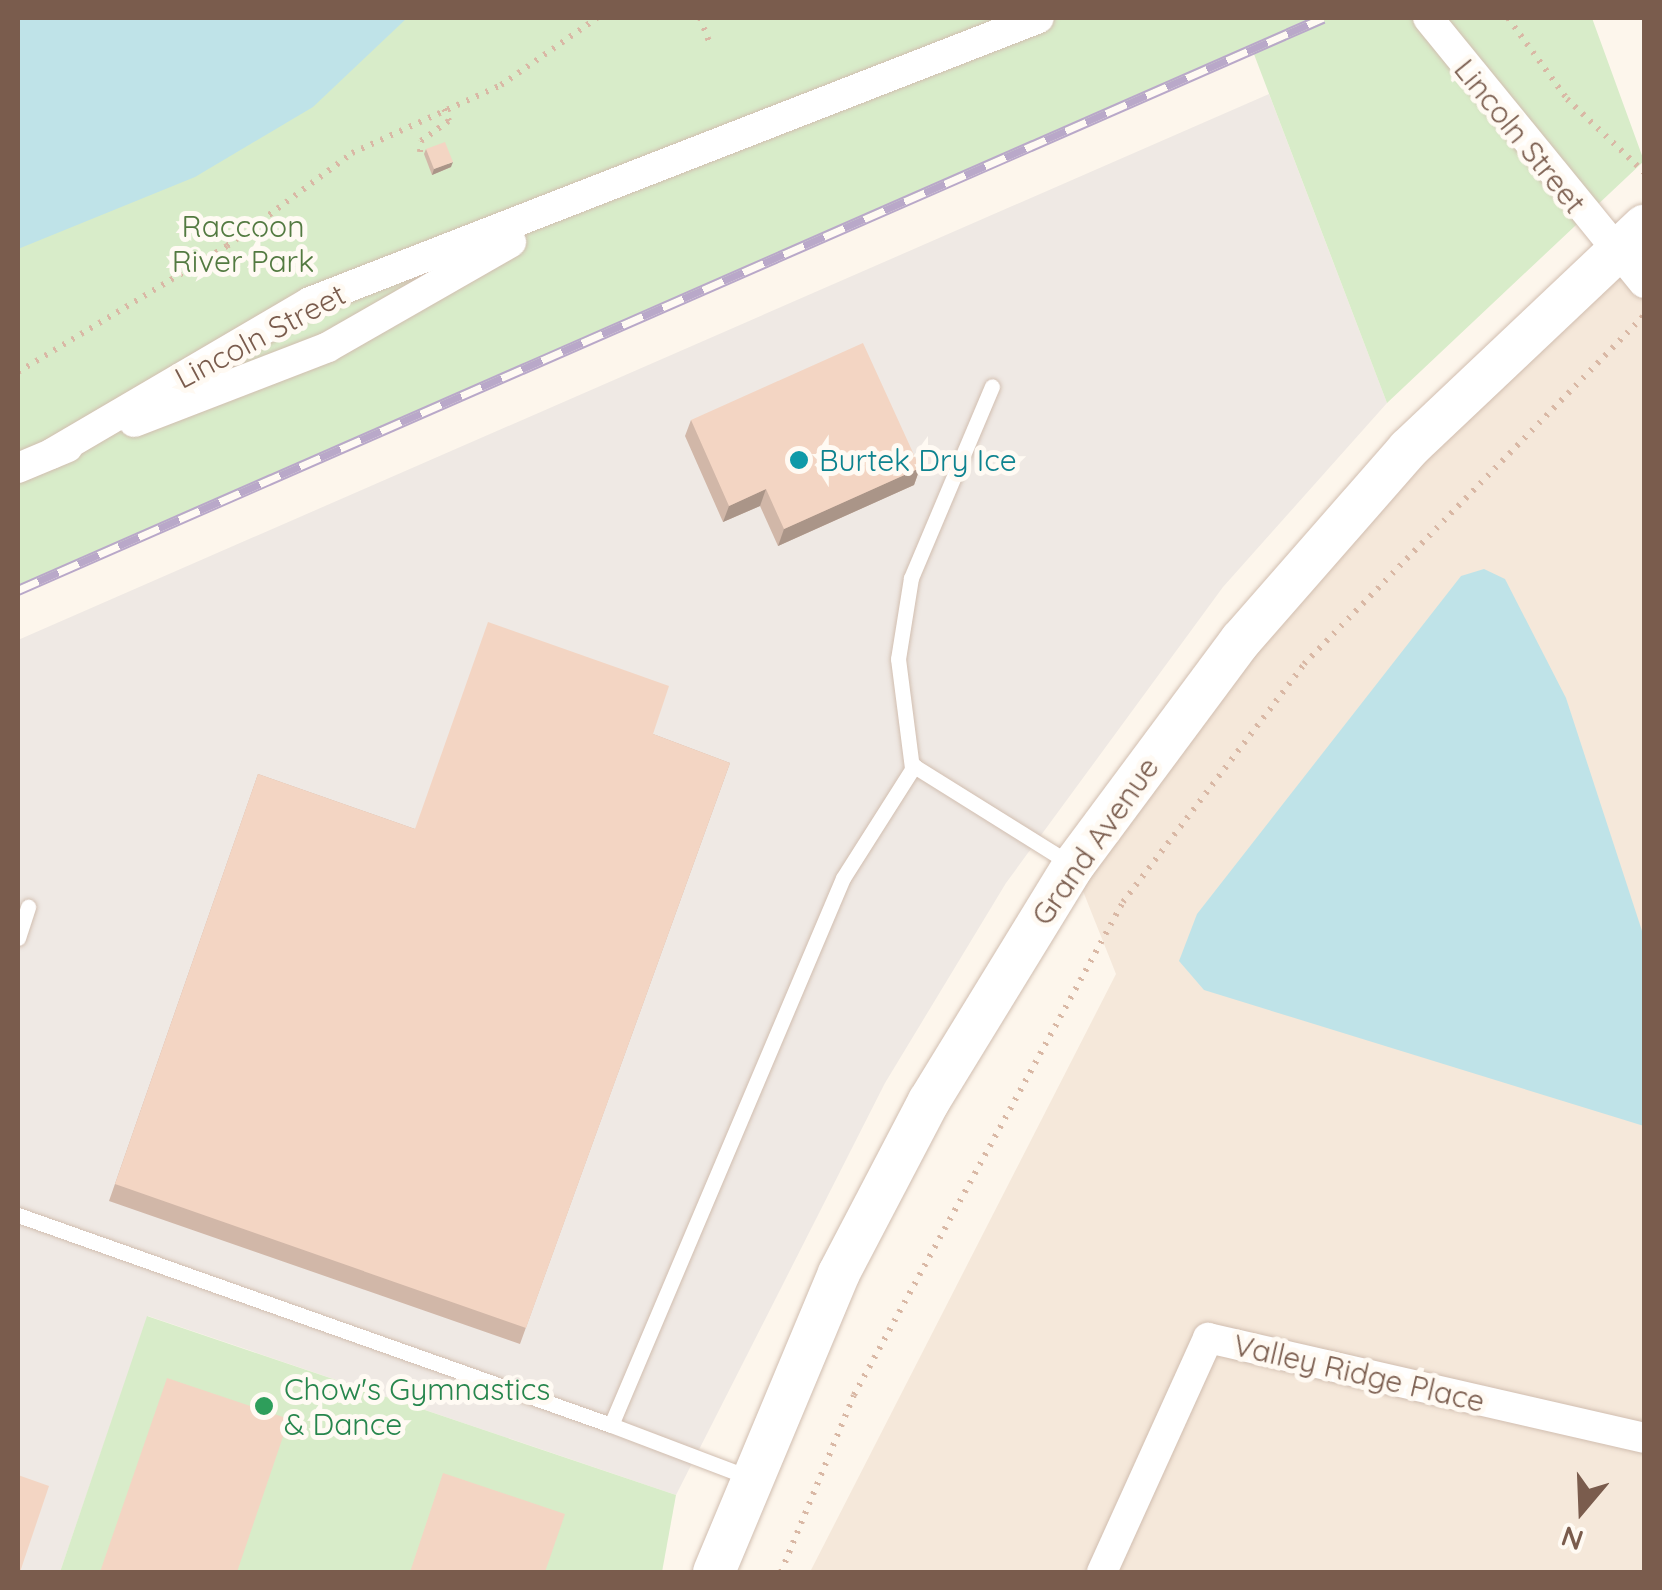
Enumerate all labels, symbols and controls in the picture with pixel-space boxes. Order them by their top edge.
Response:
street label: Lincoln Street [1447,52,1593,220]
park label: Raccoon River Park [172,208,314,278]
street label: Lincoln Street [169,276,351,396]
place label: Burtek Dry Ice [819,442,1017,478]
marker: Burtek Dry Ice [788,449,810,471]
street label: Grand Avenue [1024,750,1166,932]
street label: Valley Ridge Place [1230,1327,1488,1419]
place label: Chow's Gymnastics & Dance [284,1371,550,1442]
marker: Chow's Gymnastics & Dance [253,1395,275,1417]
north arrow [1532,1460,1632,1560]
text: N [1557,1519,1588,1559]

